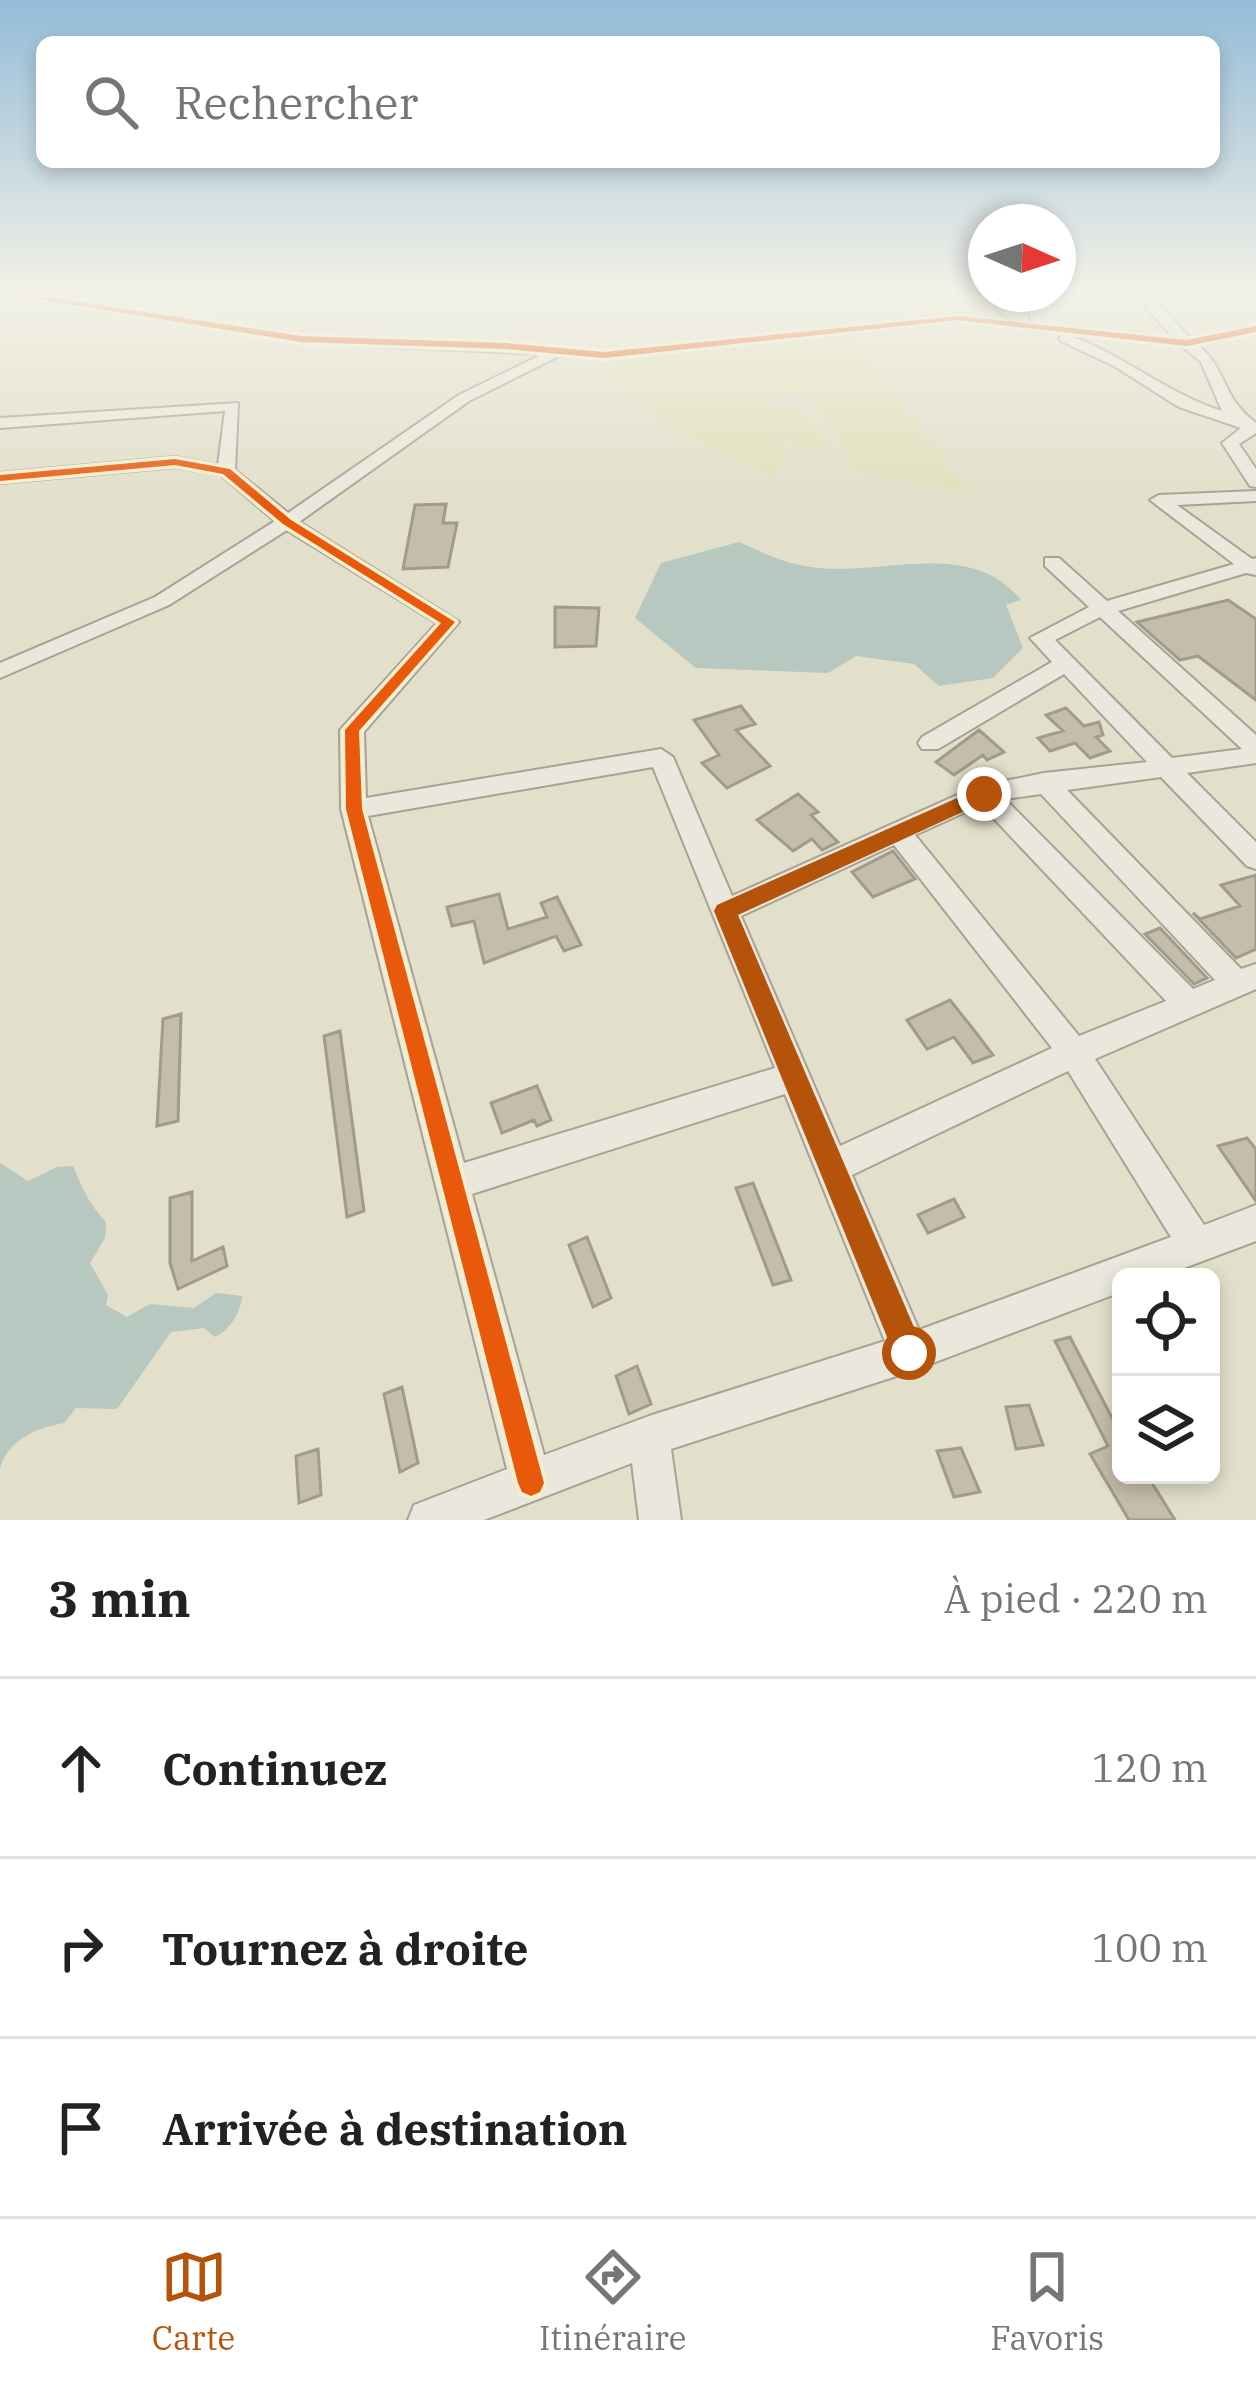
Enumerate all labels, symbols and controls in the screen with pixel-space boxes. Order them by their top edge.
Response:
search box [36,36,1220,168]
icon: search [78,69,144,135]
text: Rechercher [174,73,418,131]
north arrow [968,204,1076,312]
route end [957,767,1011,821]
map controls [1112,1268,1220,1484]
button: locate [1112,1268,1220,1376]
route start [882,1326,936,1380]
button: layers [1112,1376,1220,1484]
text: 3 min [48,1565,191,1631]
text: À pied · 220 m [944,1573,1208,1624]
icon: ahead [48,1735,114,1801]
text: Continuez [162,1739,387,1797]
text: 120 m [1092,1742,1208,1793]
icon: right [48,1915,114,1981]
text: Tournez à droite [162,1919,528,1977]
text: 100 m [1092,1922,1208,1973]
icon: arrive [48,2095,114,2161]
text: Arrivée à destination [162,2099,628,2157]
tab: Carte [152,2244,235,2359]
tab: Itinéraire [539,2244,687,2359]
tab: Favoris [990,2244,1104,2359]

